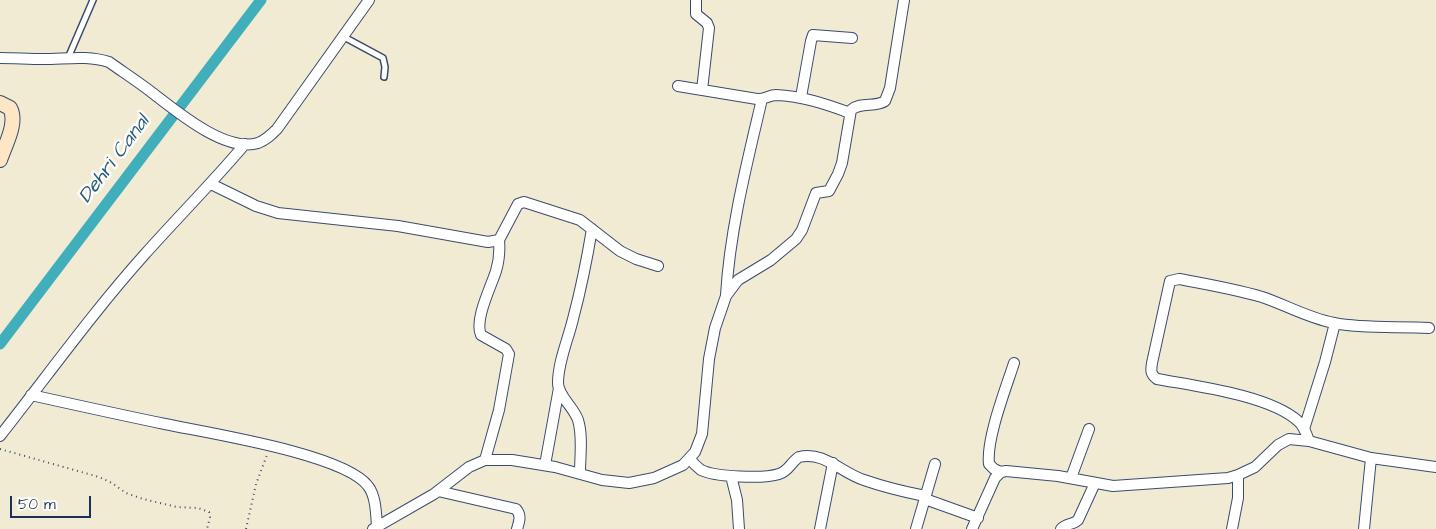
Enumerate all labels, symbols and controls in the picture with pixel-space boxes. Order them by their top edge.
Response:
water label: Dehri Canal [74,111,156,209]
scale bar [12,486,94,518]
text: 50 m [18,494,56,515]

